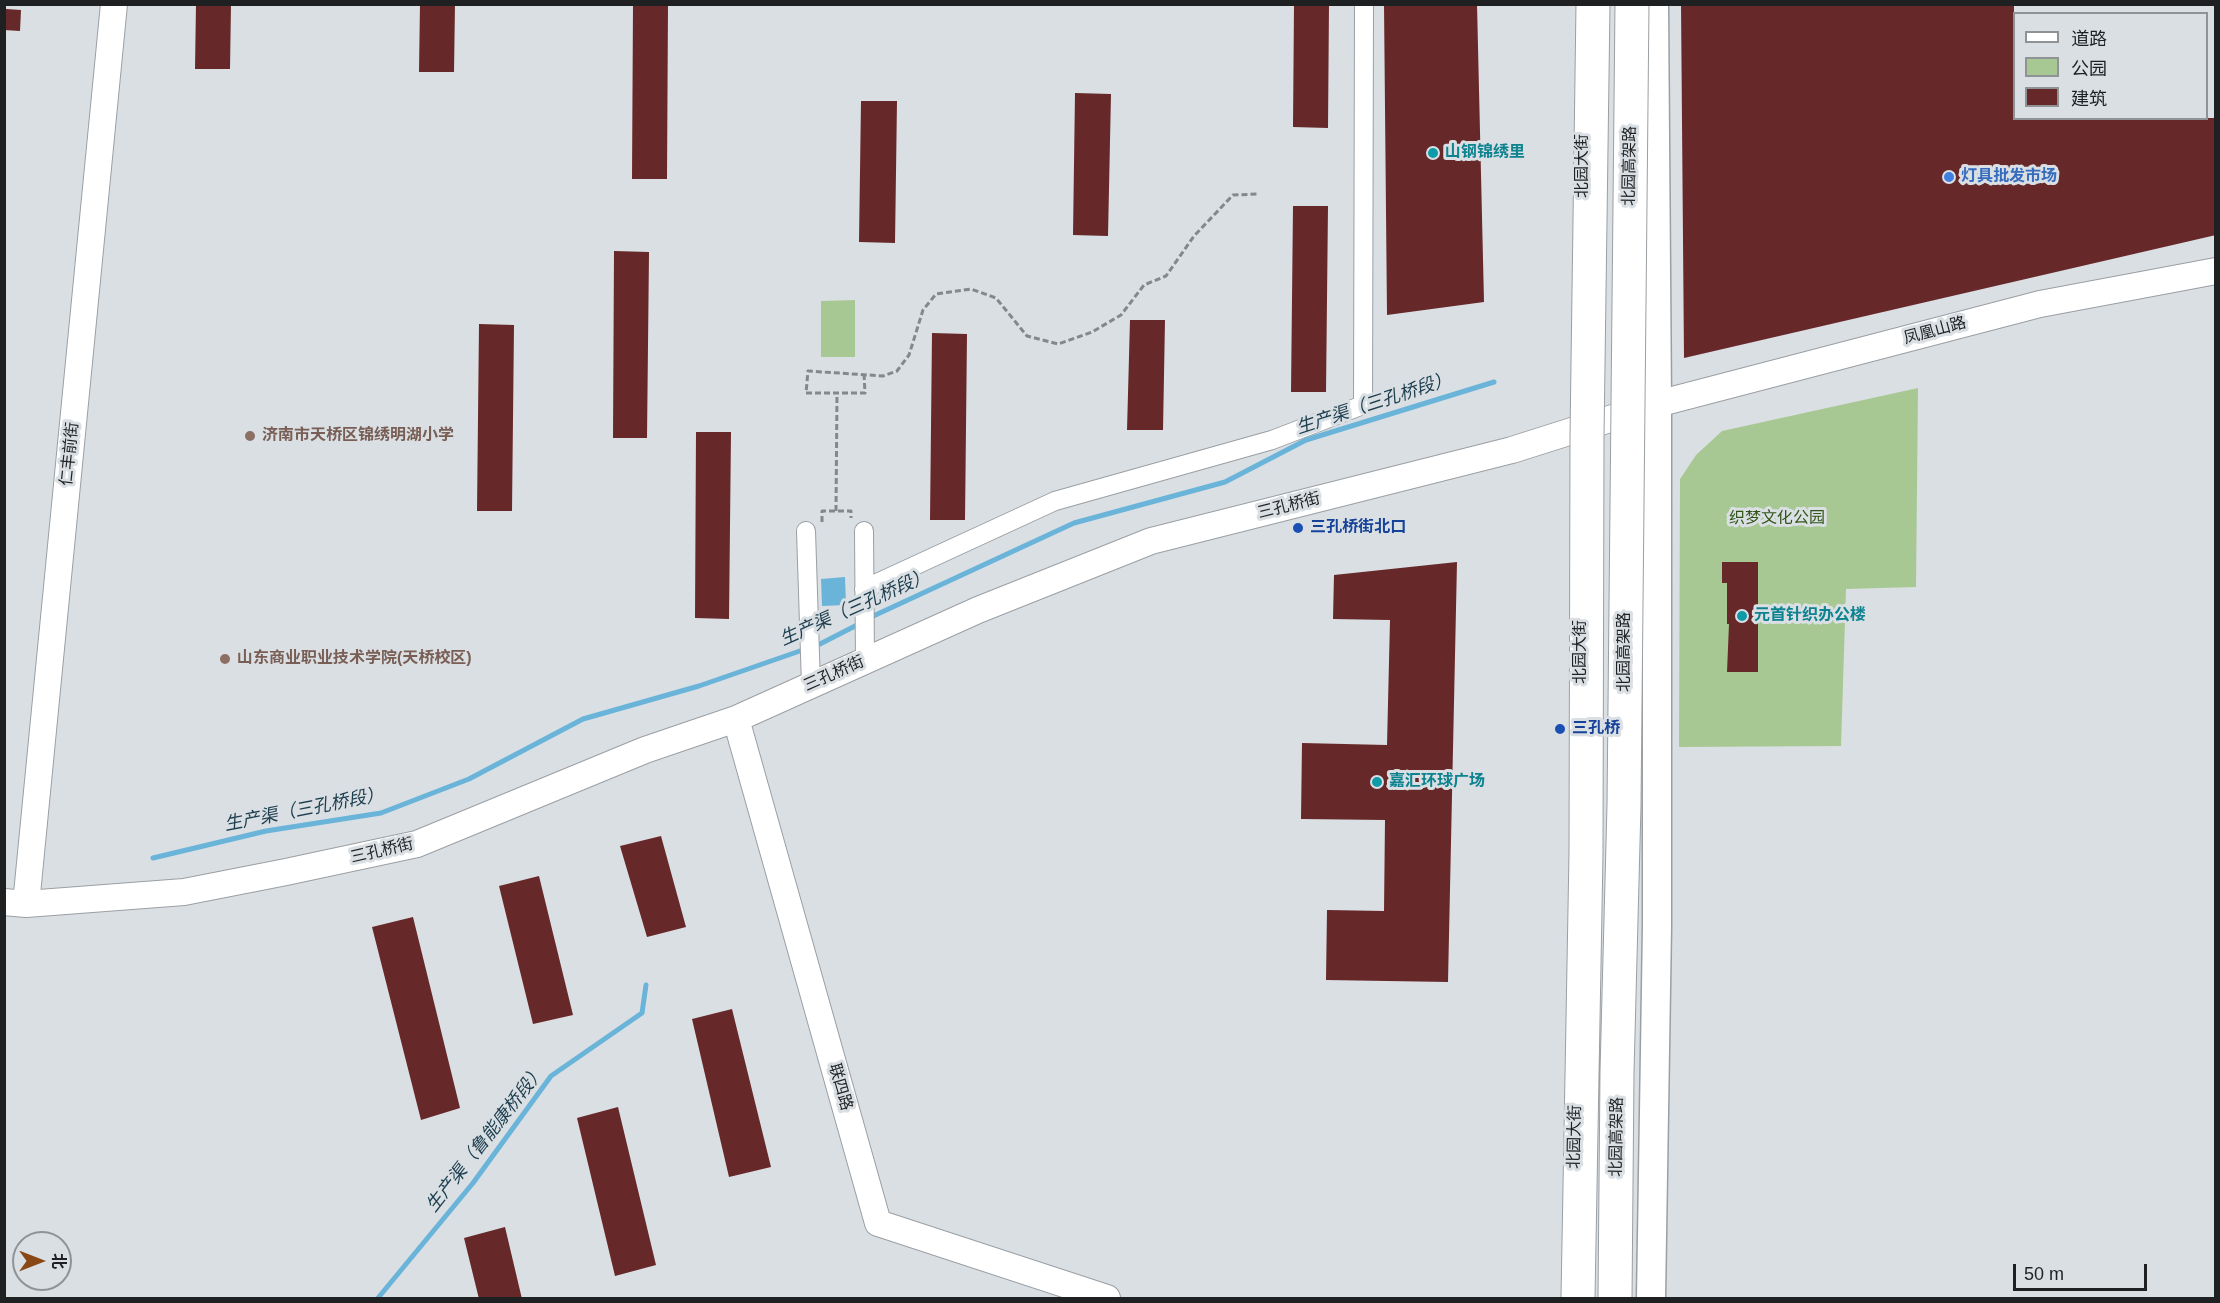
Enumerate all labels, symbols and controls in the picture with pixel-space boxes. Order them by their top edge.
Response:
legend [2013,12,2208,120]
text: 道路 [2071,29,2107,49]
text: 公园 [2071,59,2107,79]
text: 建筑 [2071,89,2107,109]
street label: 北园高架路 [1620,126,1640,206]
street label: 北园大街 [1573,134,1593,198]
place label: 山钢锦绣里 [1445,143,1525,163]
marker: 山钢锦绣里 [1426,146,1440,160]
place label: 灯具批发市场 [1961,167,2057,187]
marker: 灯具批发市场 [1942,170,1956,184]
street label: 凤凰山路 [1902,313,1968,349]
water label: 生产渠（三孔桥段） [1294,369,1454,439]
street label: 仁丰前街 [57,421,83,487]
place label: 济南市天桥区锦绣明湖小学 [262,426,454,446]
marker: 济南市天桥区锦绣明湖小学 [243,429,257,443]
street label: 三孔桥街 [1256,489,1322,523]
park label: 织梦文化公园 [1729,509,1825,529]
place label: 三孔桥街北口 [1310,518,1406,538]
marker: 三孔桥街北口 [1291,521,1305,535]
water label: 生产渠（三孔桥段） [777,565,933,651]
place label: 元首针织办公楼 [1754,606,1866,626]
marker: 元首针织办公楼 [1735,609,1749,623]
street label: 北园高架路 [1615,612,1635,692]
street label: 北园大街 [1571,620,1591,684]
place label: 山东商业职业技术学院(天桥校区) [237,649,472,669]
marker: 山东商业职业技术学院(天桥校区) [218,652,232,666]
street label: 三孔桥街 [801,652,867,696]
place label: 三孔桥 [1572,719,1620,739]
marker: 三孔桥 [1553,722,1567,736]
place label: 嘉汇环球广场 [1389,772,1485,792]
marker: 嘉汇环球广场 [1370,775,1384,789]
water label: 生产渠（三孔桥段） [222,784,386,836]
street label: 三孔桥街 [349,834,415,868]
water label: 生产渠（鲁能康桥段） [422,1061,550,1217]
street label: 联四路 [824,1061,856,1113]
street label: 北园高架路 [1607,1097,1627,1177]
street label: 北园大街 [1565,1105,1585,1169]
north arrow [12,1231,72,1291]
scale bar [2016,1252,2150,1290]
text: 北 [50,1253,67,1269]
text: 50 m [2024,1264,2064,1284]

